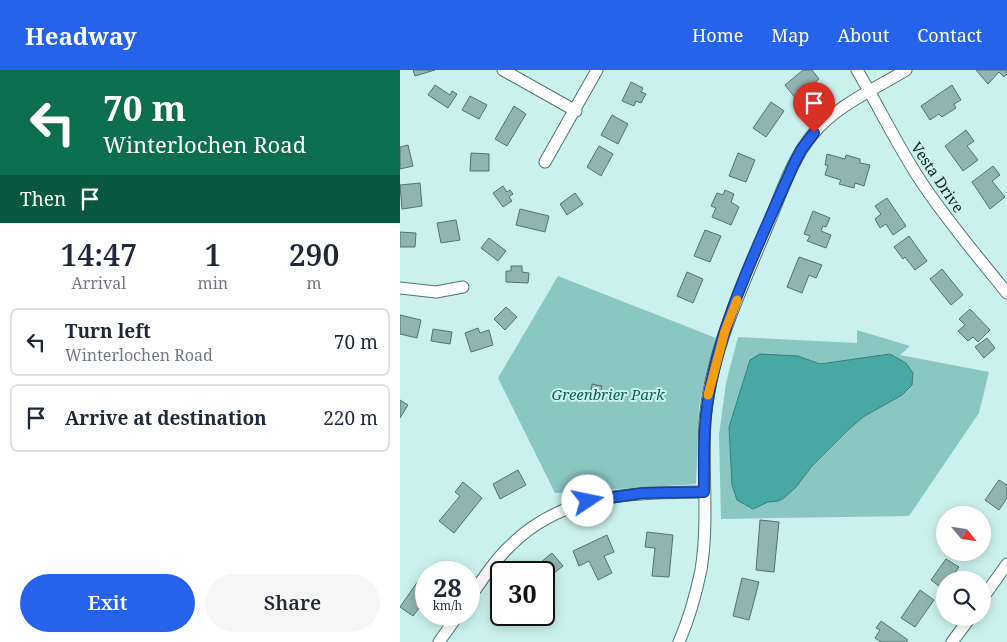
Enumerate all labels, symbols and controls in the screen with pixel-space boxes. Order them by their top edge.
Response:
text: Headway [25,19,137,52]
text: Home [692,23,743,47]
text: Map [771,23,809,47]
text: About [837,23,889,47]
text: Contact [917,23,982,47]
pin [793,82,835,133]
text: 70 m [103,84,186,131]
icon: arrive [800,89,828,117]
icon: left [20,90,85,155]
text: Winterlochen Road [103,129,306,159]
street label: Vesta Drive [907,138,969,216]
icon: arrive [76,185,104,213]
text: Then [20,186,66,212]
text: 14:47 [61,234,137,275]
text: 1 [204,234,221,275]
text: 290 [289,234,339,275]
text: Arrival [71,272,126,294]
text: min [198,272,228,294]
text: m [307,272,322,294]
text: Turn left [65,318,151,344]
icon: left [22,328,50,356]
text: 70 m [334,329,378,355]
text: Winterlochen Road [65,344,213,366]
park label: Greenbrier Park [551,384,665,404]
icon: arrive [22,404,50,432]
text: Arrive at destination [65,405,267,431]
text: 220 m [323,405,378,431]
position arrow [561,474,613,526]
north arrow [936,506,991,561]
map controls [936,506,991,626]
speed limit sign: 30 [490,561,555,626]
text: 28 [433,570,462,604]
button: search [936,571,991,626]
button: Exit [20,574,195,632]
button: Share [205,574,380,632]
text: km/h [433,597,462,614]

